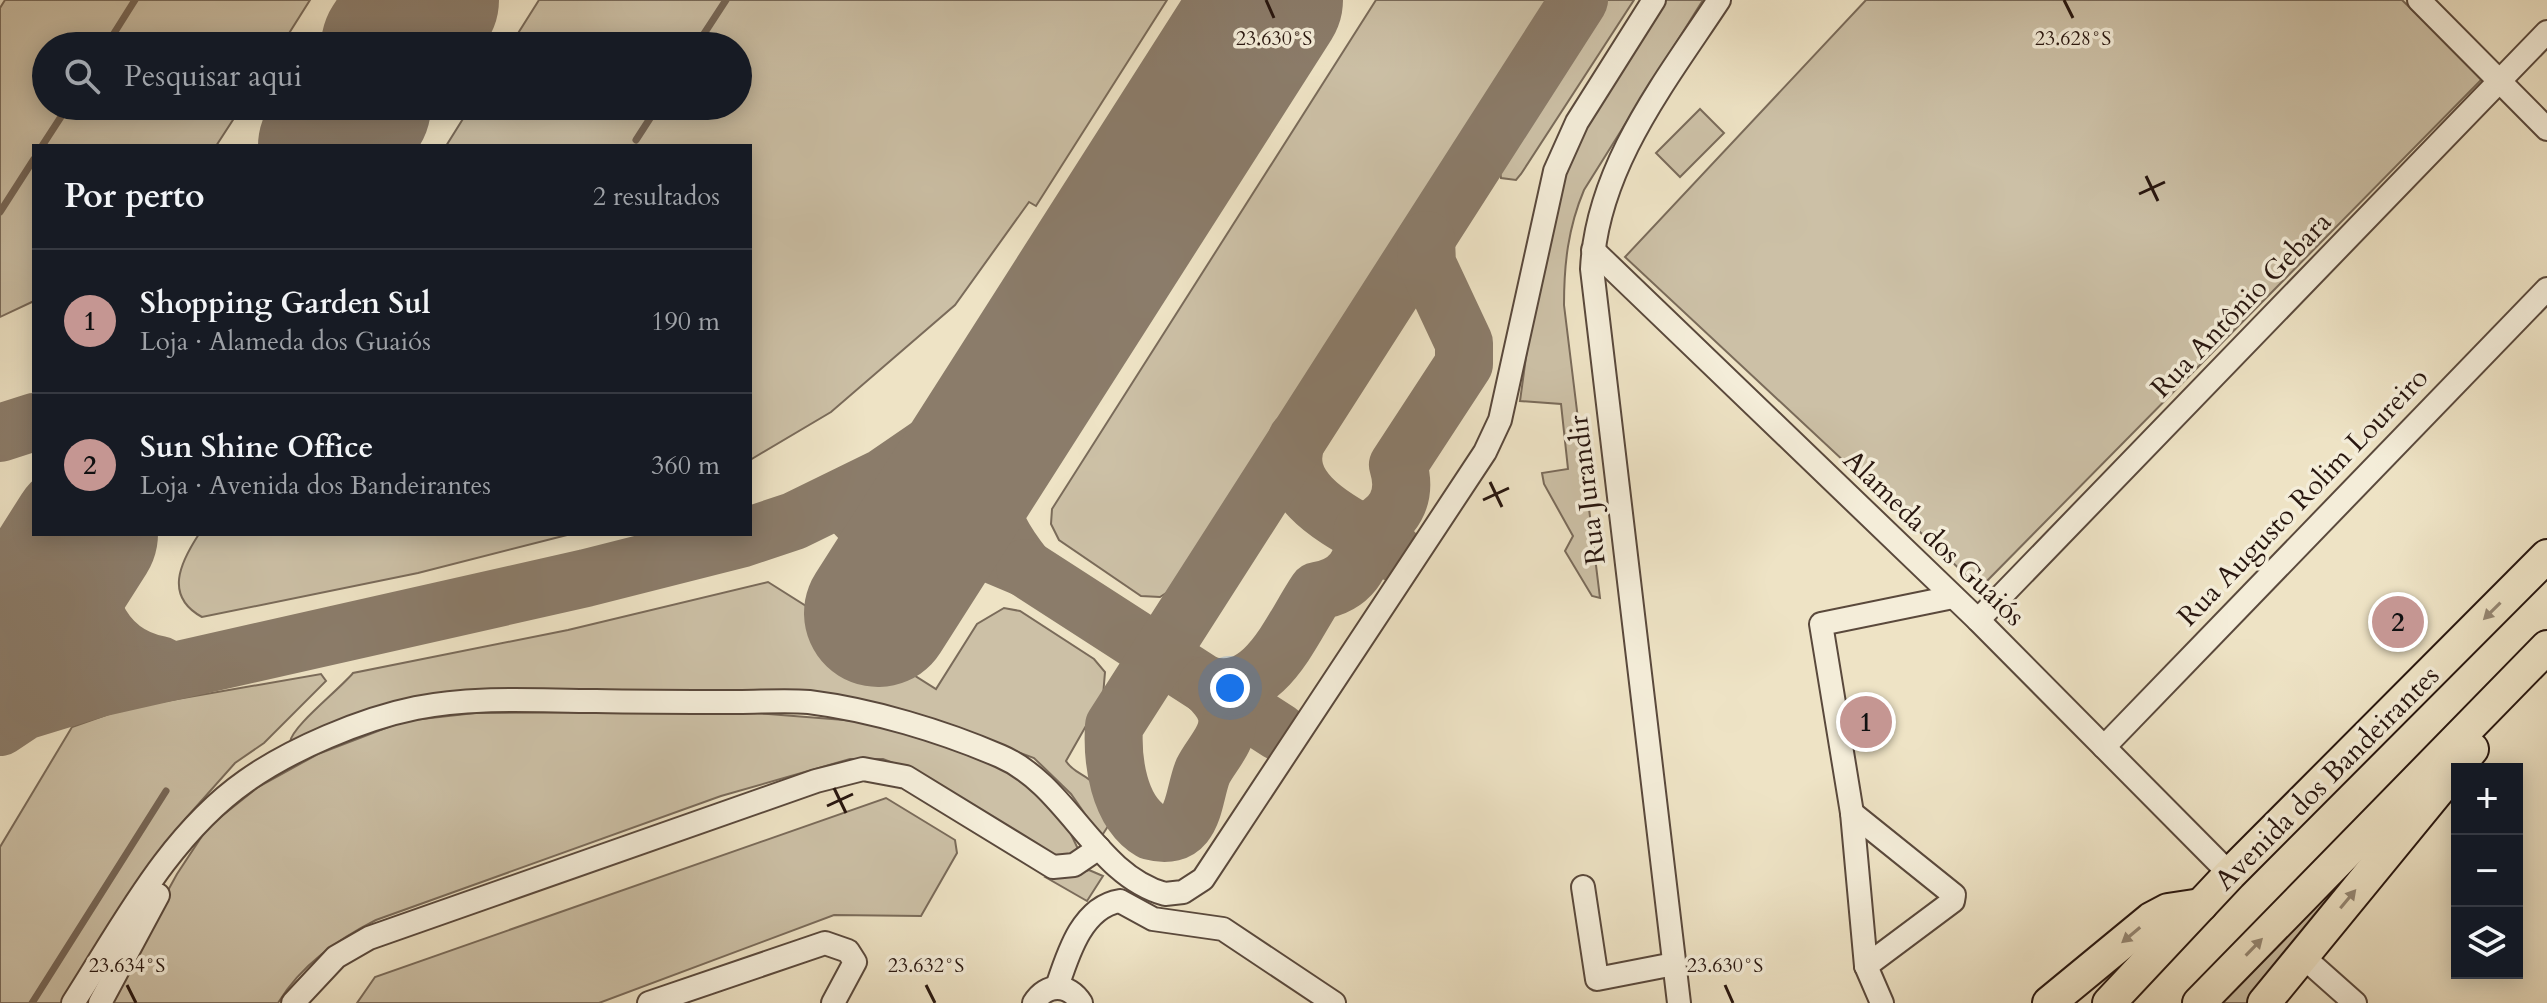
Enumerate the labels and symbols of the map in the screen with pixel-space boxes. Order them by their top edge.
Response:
text: 23.630°S [1236,25,1312,52]
text: 23.628°S [2035,25,2111,52]
street label: Rua Antônio Gebara [2142,204,2340,406]
street label: Rua Augusto Rolim Loureiro [2169,359,2437,635]
street label: Rua Jurandir [1559,412,1615,567]
street label: Alameda dos Guaiós [1835,441,2033,635]
pin: 2 [2372,592,2424,652]
one-way arrow [2483,601,2502,620]
street label: Avenida dos Bandeirantes [2206,657,2448,899]
your location [1210,668,1250,708]
pin: 1 [1840,692,1892,752]
one-way arrow [2339,889,2356,909]
one-way arrow [2122,926,2142,943]
one-way arrow [2244,938,2262,957]
text: 23.634°S [89,952,165,979]
text: 23.632°S [888,952,964,979]
text: 23.630°S [1687,952,1763,979]

